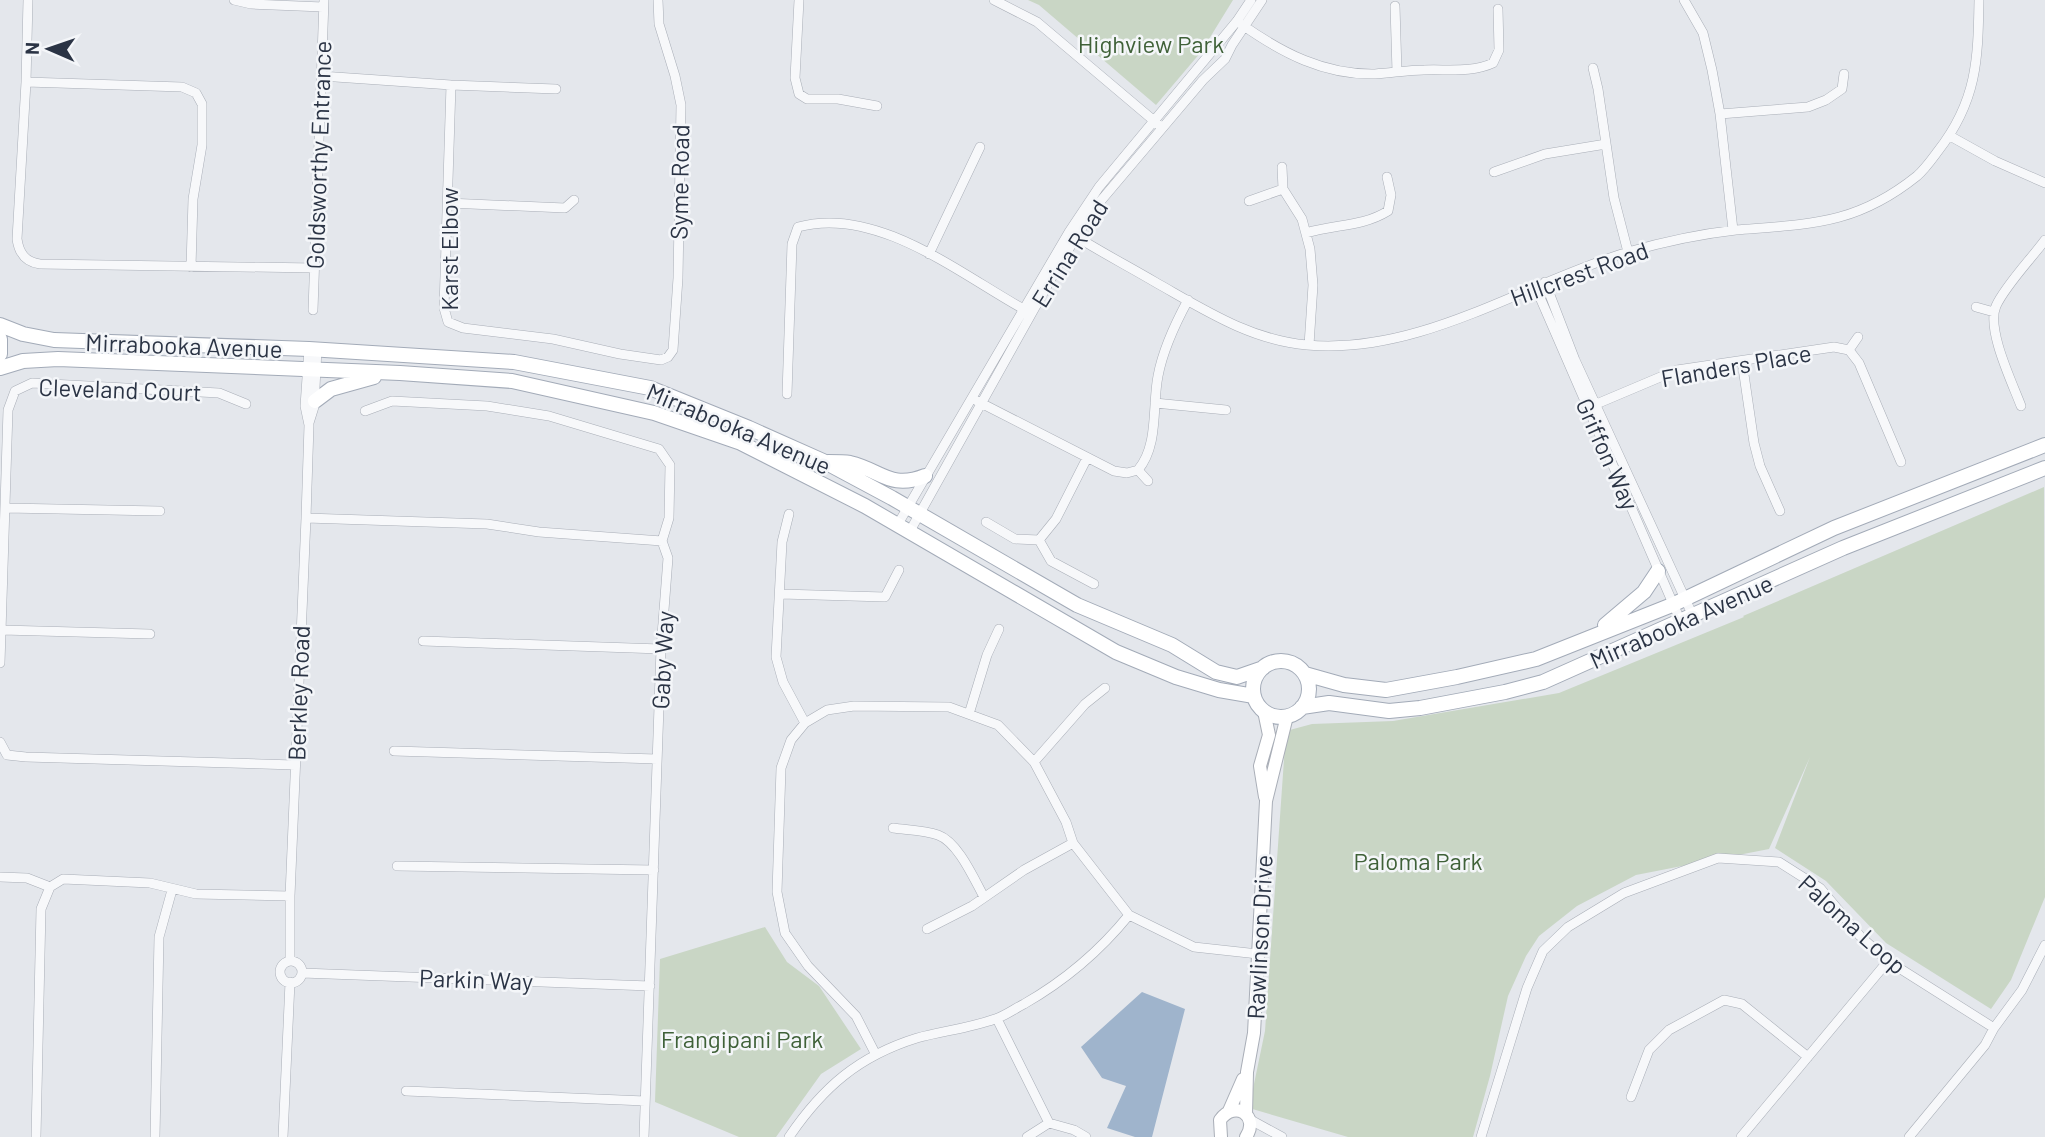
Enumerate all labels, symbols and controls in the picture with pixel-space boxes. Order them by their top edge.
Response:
north arrow [14,14,84,84]
park label: Highview Park [1078,29,1224,58]
street label: Goldsworthy Entrance [300,40,336,270]
text: N [20,42,43,55]
street label: Syme Road [663,124,695,240]
street label: Karst Elbow [434,187,463,311]
street label: Errina Road [1025,194,1113,312]
street label: Hillcrest Road [1506,235,1652,311]
street label: Mirrabooka Avenue [85,327,283,363]
street label: Flanders Place [1658,337,1814,393]
street label: Cleveland Court [38,372,202,406]
street label: Mirrabooka Avenue [643,376,835,480]
street label: Griffon Way [1570,394,1646,514]
street label: Mirrabooka Avenue [1585,568,1777,674]
street label: Gaby Way [645,610,679,710]
street label: Berkley Road [281,625,315,761]
park label: Paloma Park [1353,846,1483,875]
street label: Rawlinson Drive [1240,854,1278,1020]
street label: Paloma Loop [1793,868,1913,980]
street label: Parkin Way [418,963,534,995]
park label: Frangipani Park [661,1024,823,1053]

